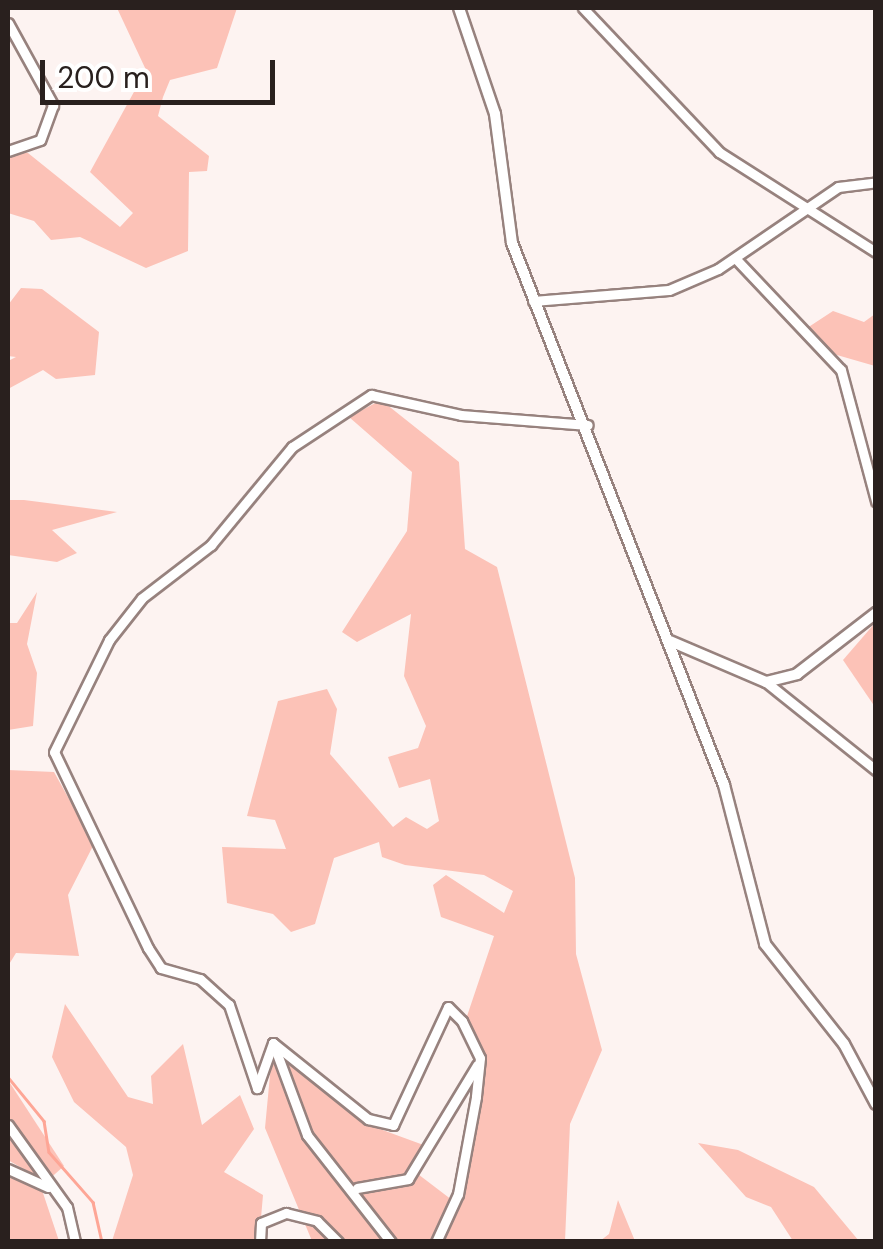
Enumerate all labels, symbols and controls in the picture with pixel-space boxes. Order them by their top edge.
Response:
scale bar [45,40,280,102]
text: 200 m [57,58,150,97]

